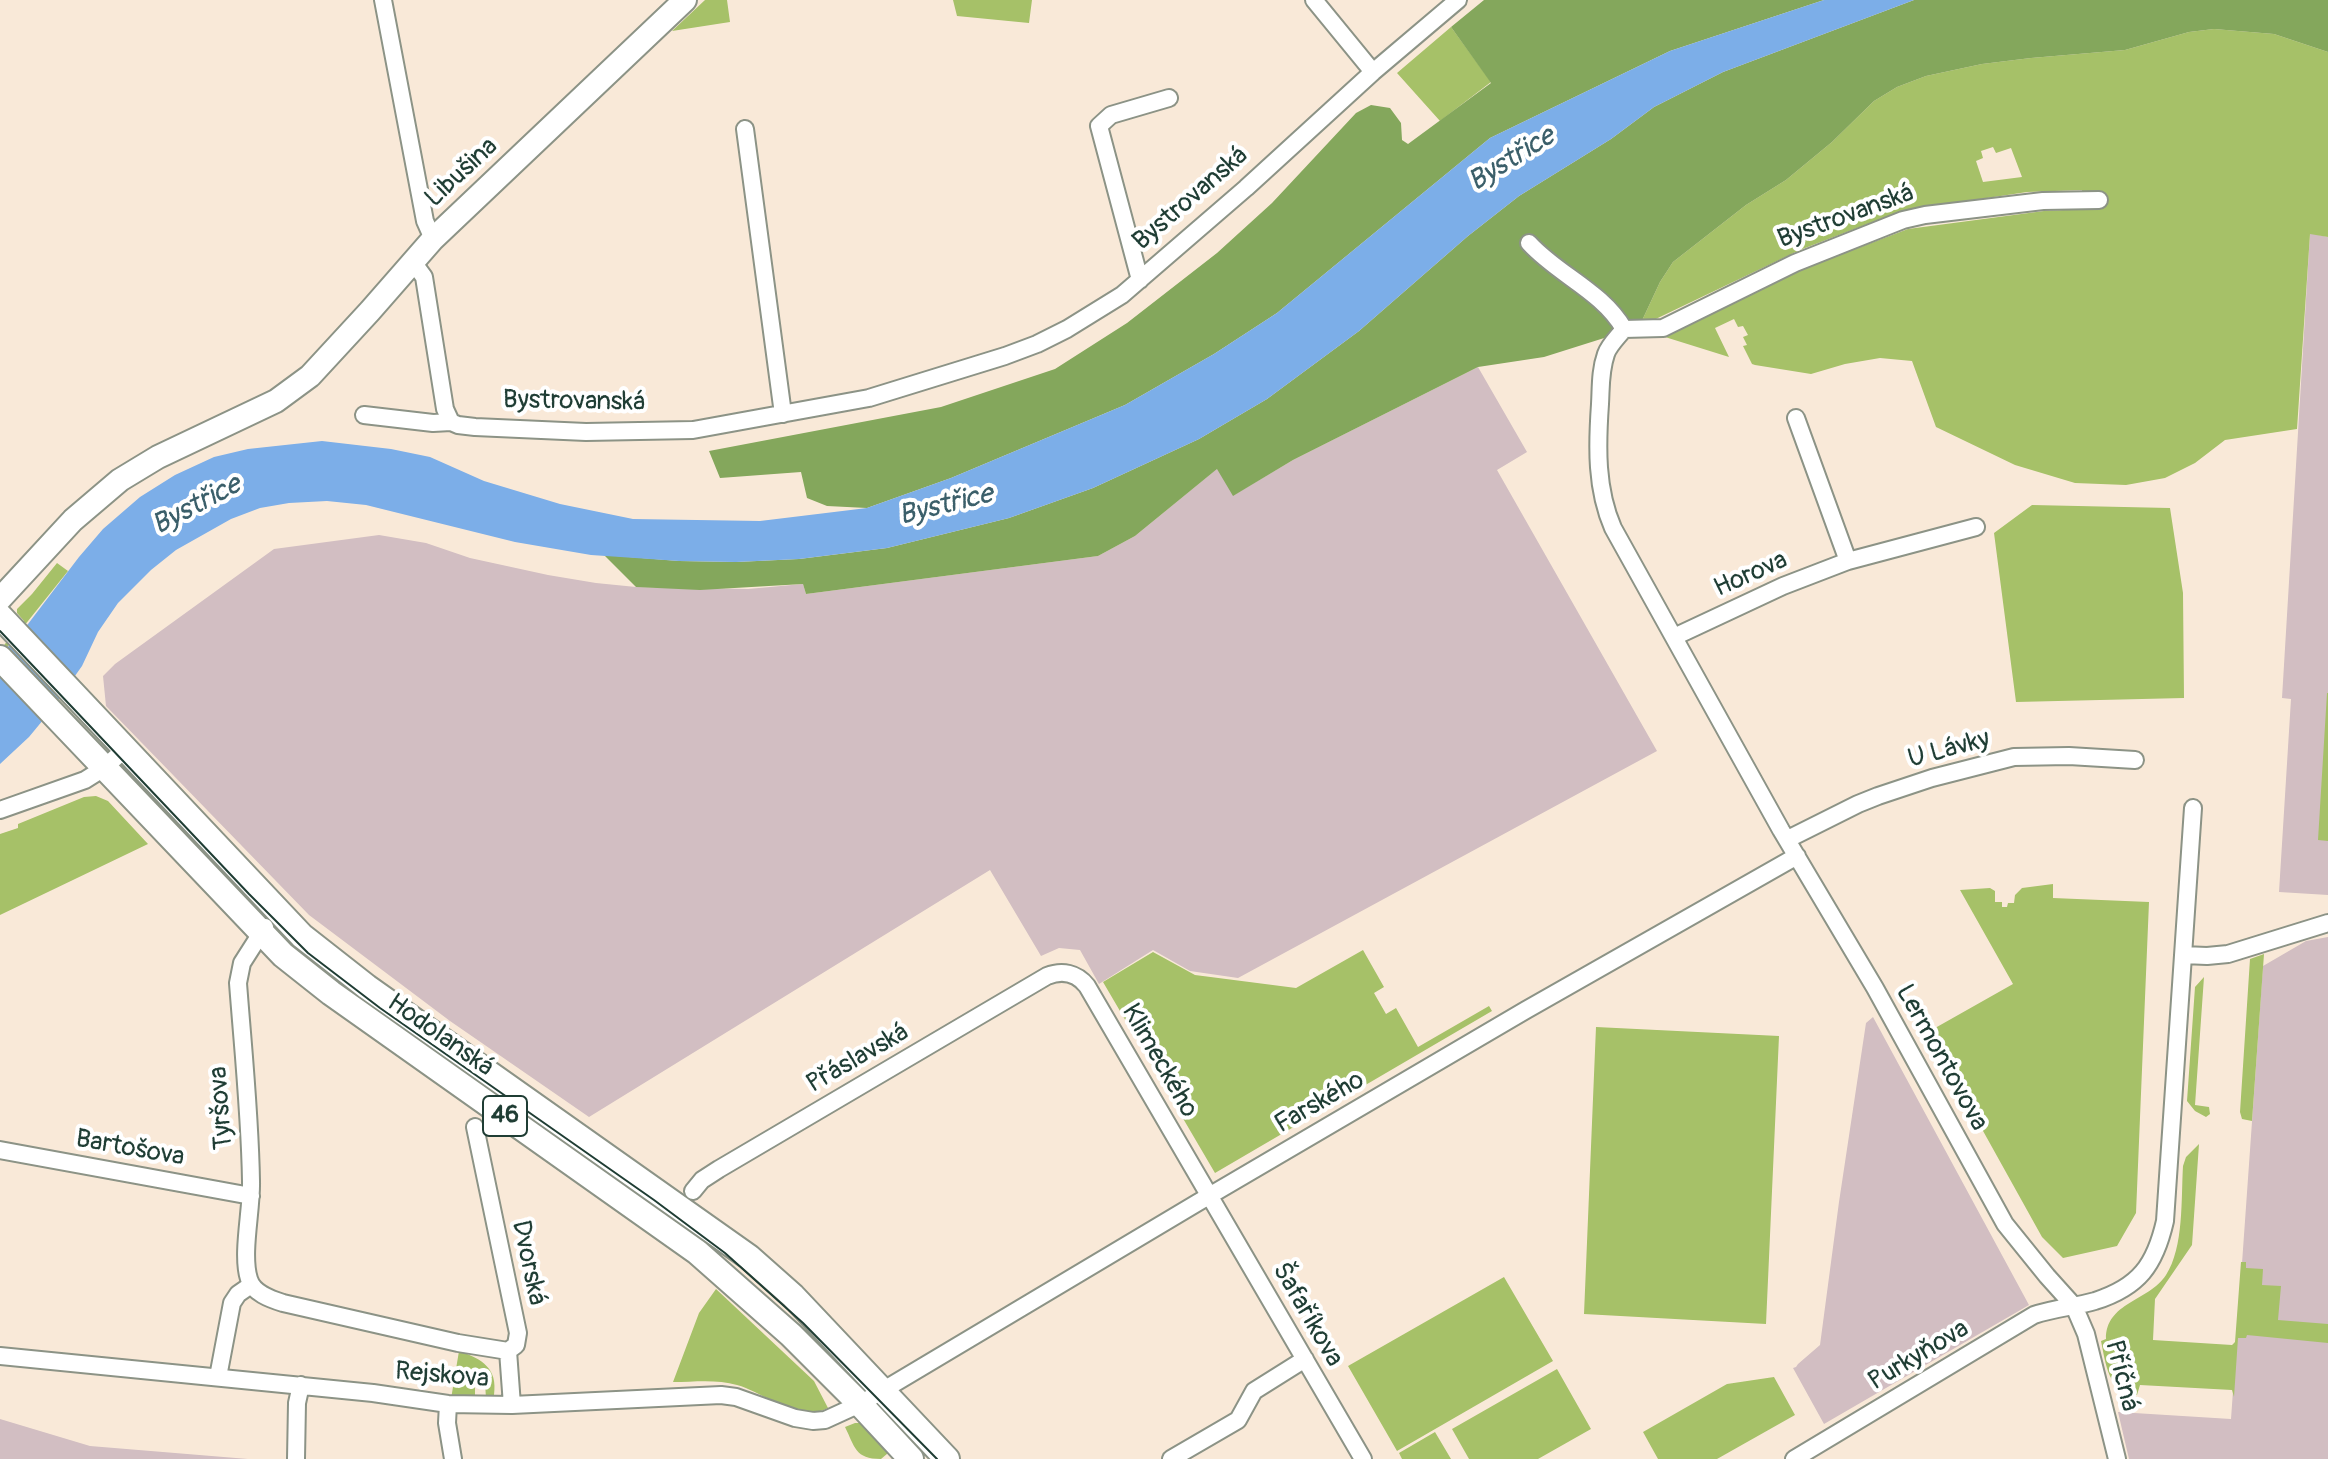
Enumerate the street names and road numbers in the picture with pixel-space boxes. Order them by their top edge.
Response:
street label: Libušina [419,132,505,214]
street label: Bystrovanská [1127,140,1255,258]
street label: Bystrovanská [1774,178,1918,256]
street label: Bystrovanská [503,385,645,419]
street label: Horova [1710,545,1792,605]
street label: U Lávky [1905,724,1993,776]
street label: Lermontovova [1888,980,1994,1136]
street label: Hodolanská [381,988,499,1084]
street label: Klimeckého [1114,999,1204,1123]
street label: Přáslavská [801,1017,915,1101]
street label: Tyršova [204,1065,240,1151]
street label: Farského [1270,1065,1370,1141]
road number: 46 [483,1096,527,1136]
street label: Bartošova [73,1124,187,1174]
street label: Dvorská [504,1218,552,1308]
street label: Šafaříkova [1265,1257,1349,1373]
street label: Purkyňova [1863,1314,1975,1398]
street label: Příčná [2097,1337,2145,1415]
street label: Rejskova [394,1356,490,1396]

